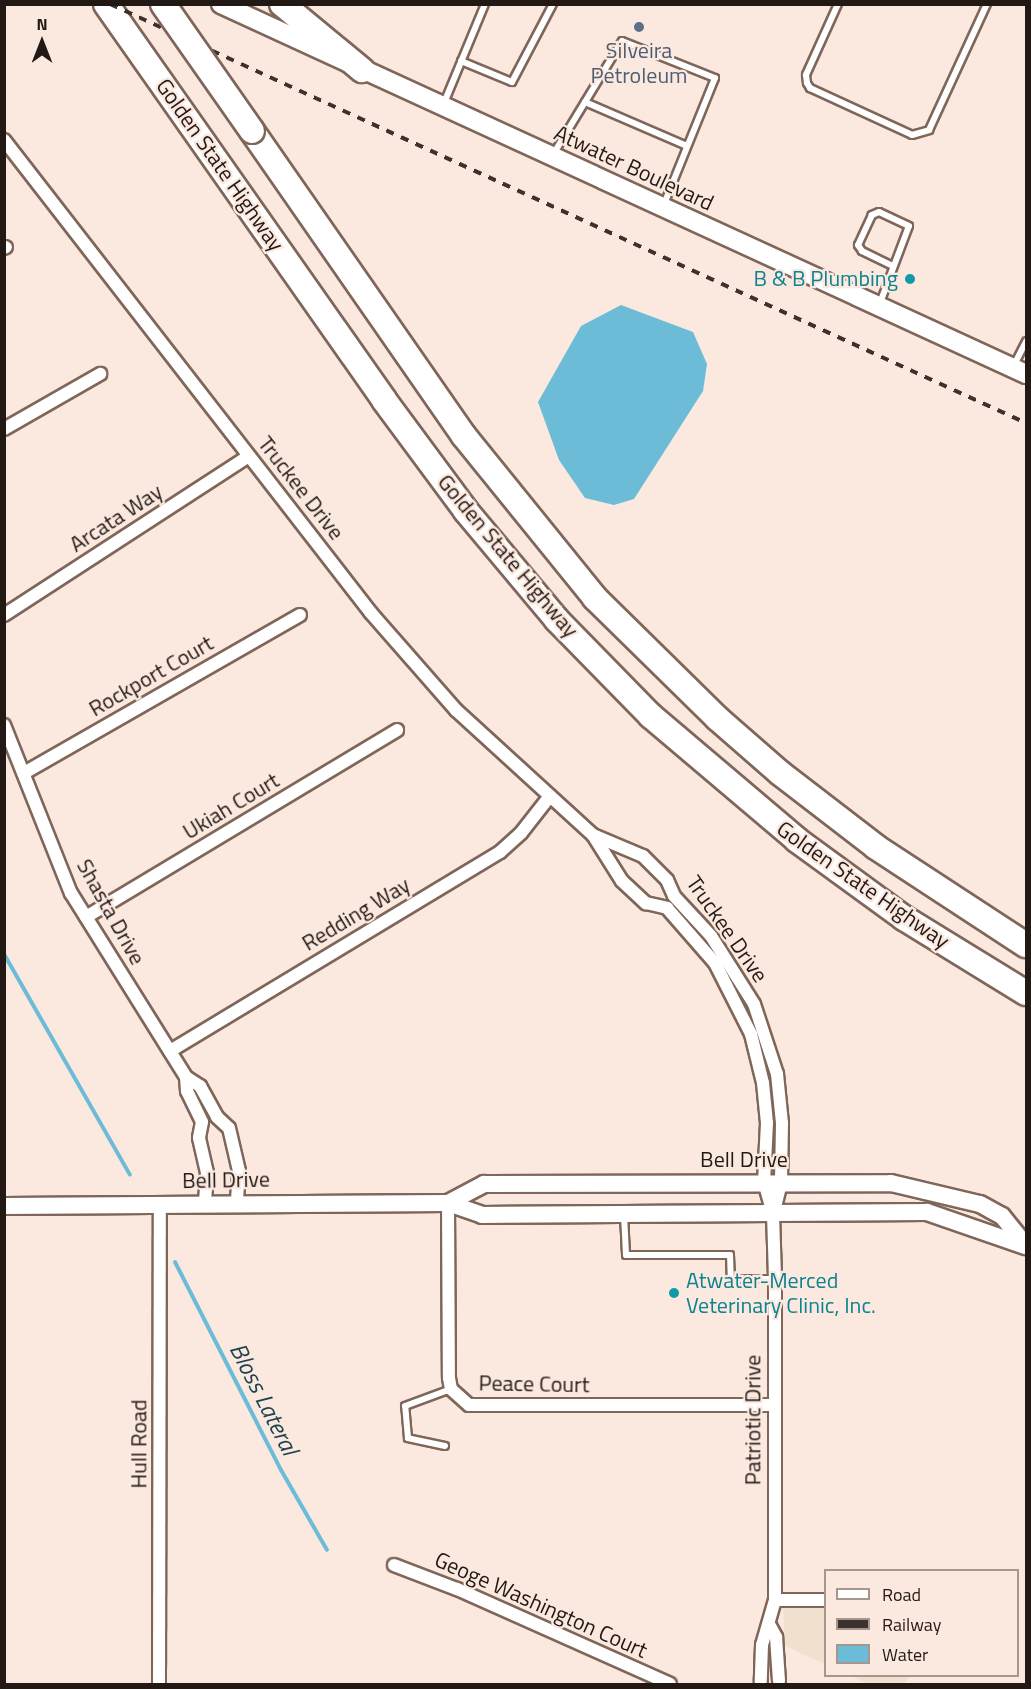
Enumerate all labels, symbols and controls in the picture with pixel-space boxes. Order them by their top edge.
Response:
north arrow [12,12,72,72]
text: N [36,12,48,36]
marker: Silveira Petroleum [632,20,646,34]
place label: Silveira Petroleum [591,37,687,88]
street label: Golden State Highway [150,74,290,256]
street label: Atwater Boulevard [550,120,718,216]
place label: B & B Plumbing [754,266,898,292]
marker: B & B Plumbing [903,272,917,286]
street label: Truckee Drive [252,431,350,545]
street label: Golden State Highway [432,469,584,643]
street label: Arcata Way [65,478,167,558]
street label: Rockport Court [84,630,218,722]
street label: Ukiah Court [178,767,284,845]
street label: Golden State Highway [772,815,954,955]
street label: Shasta Drive [71,855,151,969]
street label: Redding Way [297,871,415,957]
street label: Truckee Drive [681,871,773,987]
street label: Bell Drive [700,1147,788,1173]
street label: Bell Drive [182,1166,270,1194]
place label: Atwater-Merced Veterinary Clinic, Inc. [686,1267,876,1318]
marker: Atwater-Merced Veterinary Clinic, Inc. [667,1286,681,1300]
water label: Bloss Lateral [223,1338,305,1460]
street label: Patriotic Drive [740,1355,766,1485]
street label: Peace Court [478,1370,590,1398]
street label: Hull Road [126,1399,152,1489]
street label: Geoge Washington Court [431,1546,651,1664]
legend [824,1569,1019,1677]
text: Road [882,1581,921,1608]
text: Railway [882,1611,941,1638]
text: Water [882,1641,928,1668]

